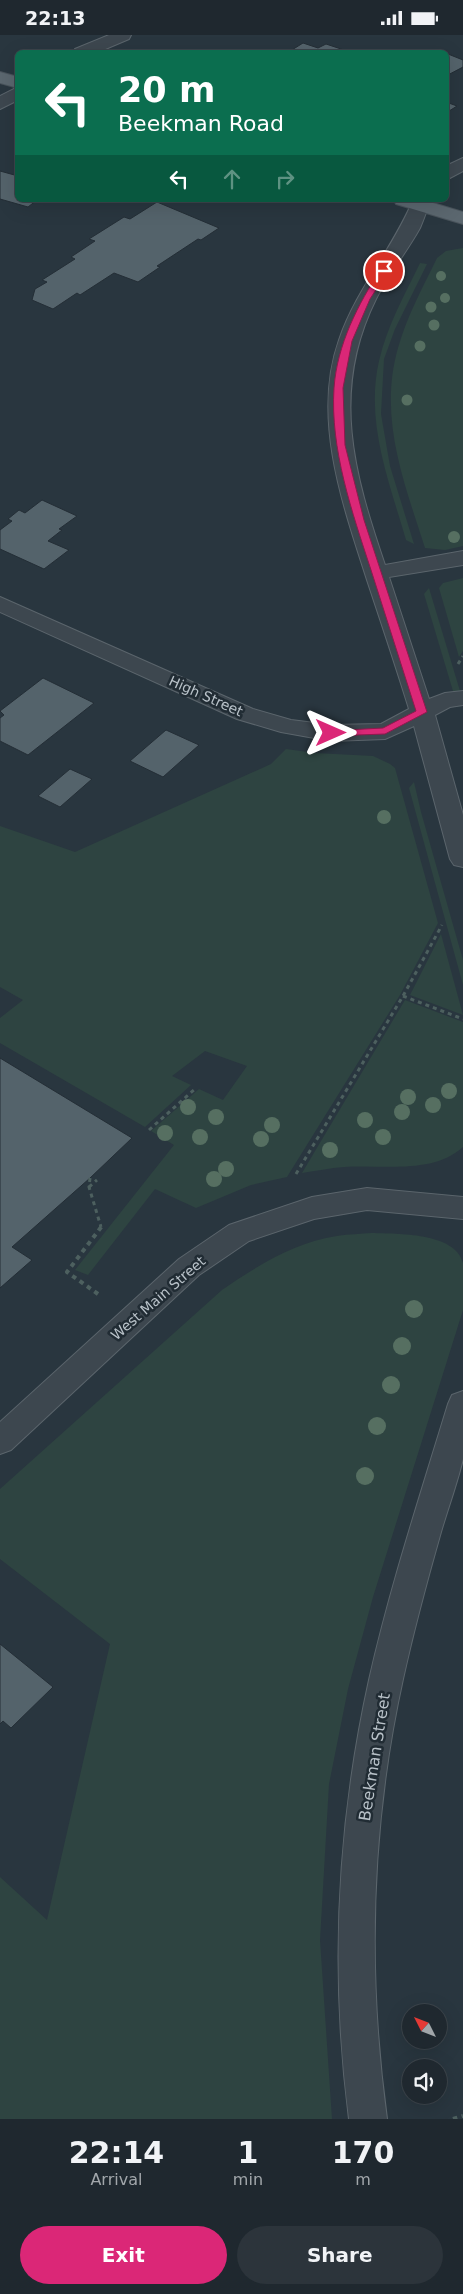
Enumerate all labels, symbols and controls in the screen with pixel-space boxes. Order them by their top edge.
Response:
text: 22:13 [25,7,85,29]
icon: left [35,70,100,135]
text: 20 m [118,70,215,110]
text: Beekman Road [118,111,284,136]
icon: left [165,165,193,193]
icon: ahead [218,165,246,193]
icon: right [271,165,299,193]
pin [363,250,405,292]
icon: arrive [370,257,398,285]
street label: High Street [167,673,246,720]
position arrow [304,706,356,758]
street label: West Main Street [108,1253,209,1343]
street label: Beekman Street [355,1692,394,1822]
north arrow [402,2004,448,2049]
map controls [402,2004,447,2104]
button: sound [402,2059,447,2104]
text: 22:14 [69,2135,164,2170]
text: 1 [237,2135,258,2170]
text: 170 [332,2135,394,2170]
text: Arrival [90,2170,142,2189]
text: min [233,2170,263,2189]
text: m [355,2170,371,2189]
button: Exit [20,2226,227,2284]
button: Share [237,2226,443,2284]

